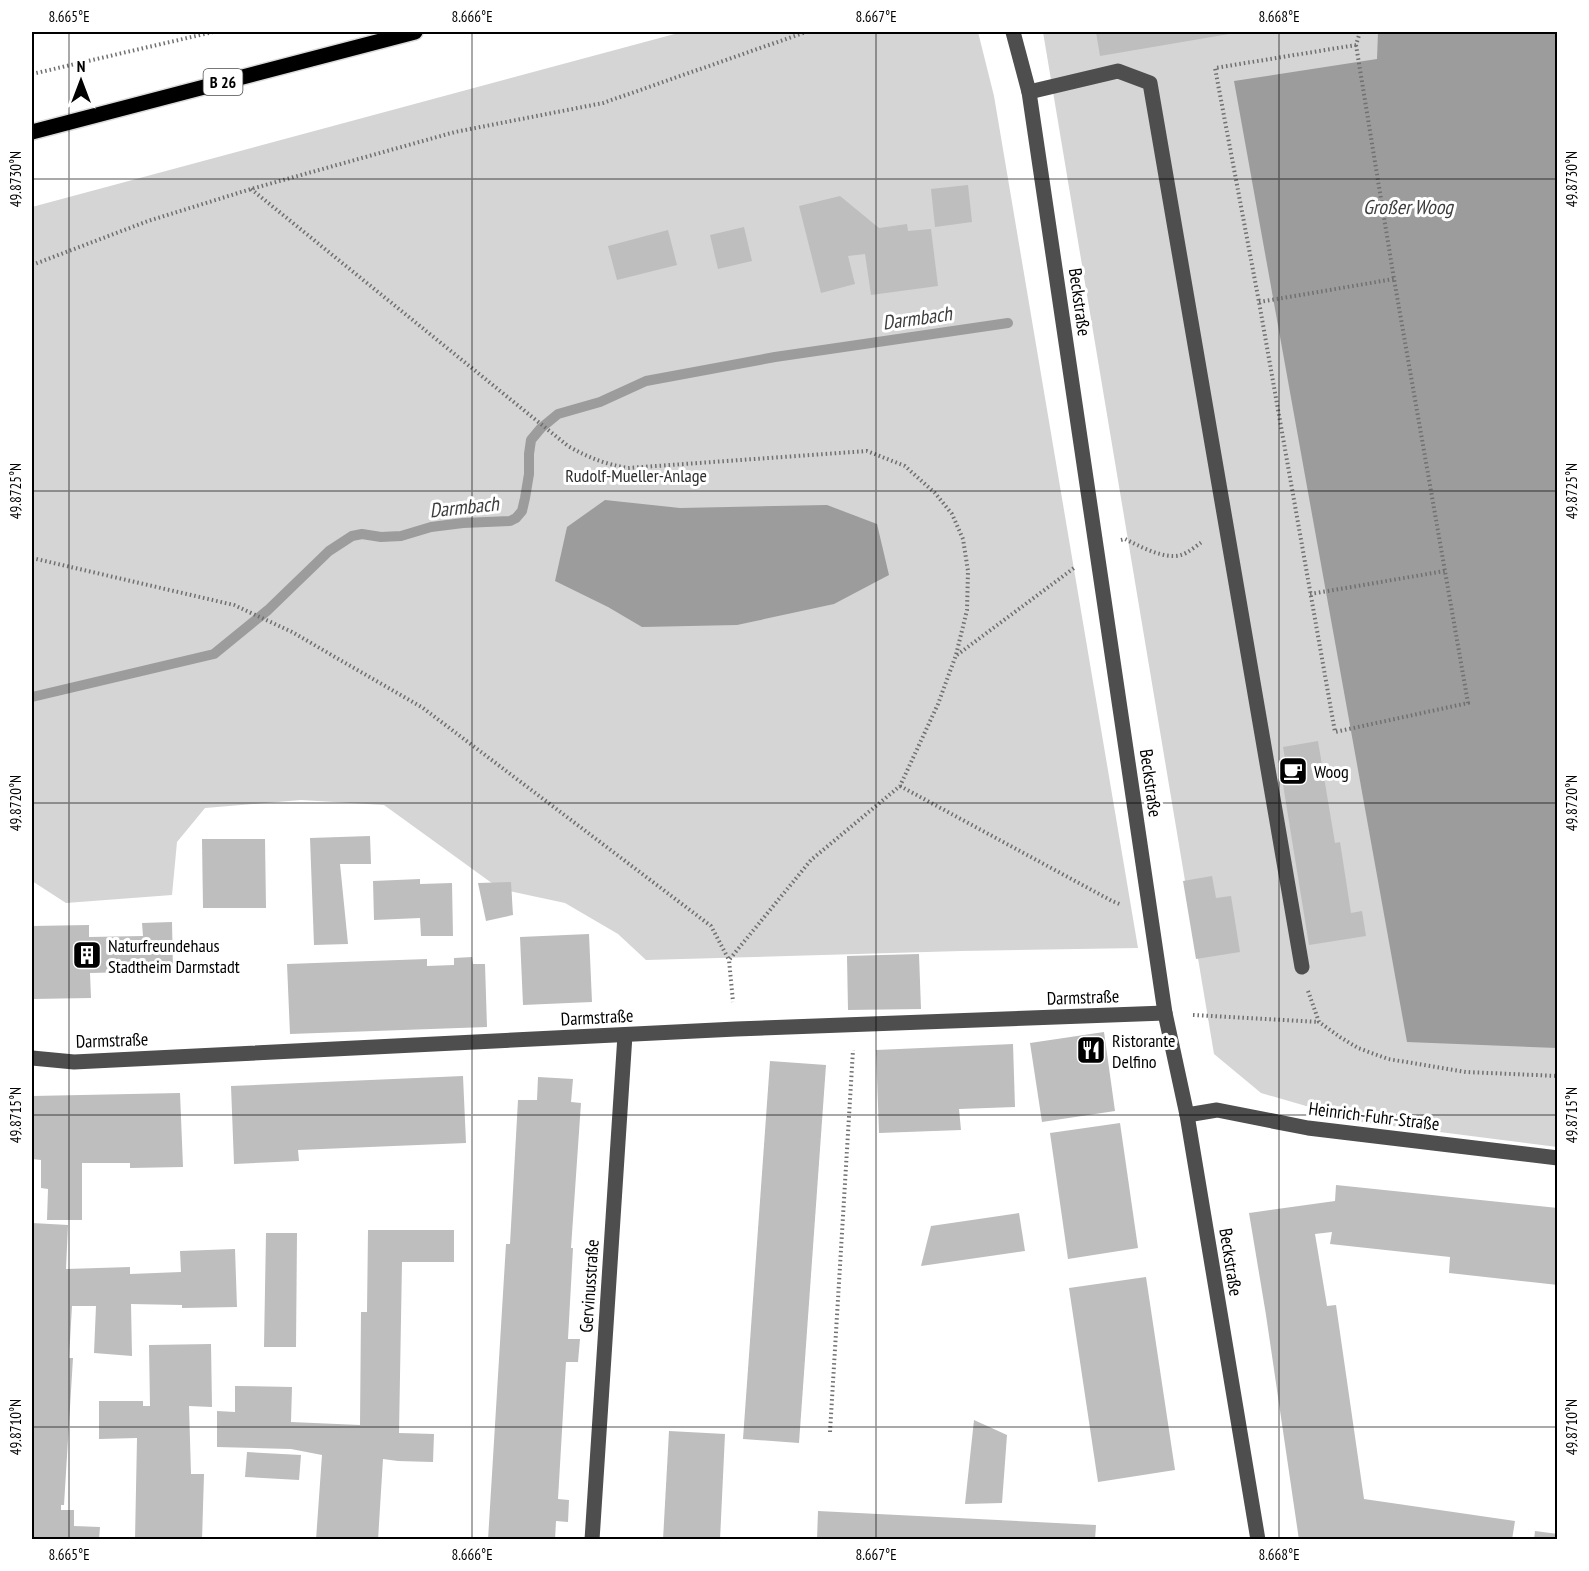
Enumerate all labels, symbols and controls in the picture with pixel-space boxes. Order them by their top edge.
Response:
text: 8.665°E [48,7,90,26]
text: 8.666°E [451,7,493,26]
text: 8.667°E [855,7,897,26]
text: 8.668°E [1258,7,1300,26]
north arrow [51,51,111,111]
text: N [77,56,85,76]
road number: B 26 [204,69,242,95]
text: 49.8730°N [6,151,25,207]
text: 49.8730°N [1562,151,1581,207]
water label: Großer Woog [1363,194,1454,220]
street label: Beckstraße [1064,266,1096,338]
water label: Darmbach [881,300,954,336]
text: 49.8725°N [6,463,25,519]
text: 49.8725°N [1562,463,1581,519]
park label: Rudolf-Mueller-Anlage [565,464,707,487]
water label: Darmbach [428,490,501,524]
street label: Beckstraße [1135,747,1167,819]
cafe icon: Woog [1277,755,1309,787]
place label: Woog [1314,760,1349,783]
text: 49.8720°N [6,775,25,831]
text: 49.8720°N [1562,775,1581,831]
place label: Naturfreundehaus Stadtheim Darmstadt [108,934,240,978]
building icon: Naturfreundehaus Stadtheim Darmstadt [71,939,103,971]
street label: Darmstraße [1046,984,1120,1010]
street label: Darmstraße [560,1004,634,1030]
street label: Darmstraße [75,1027,149,1053]
place label: Ristorante Delfino [1112,1029,1176,1073]
restaurant icon: Ristorante Delfino [1075,1034,1107,1066]
text: 49.8715°N [6,1087,25,1143]
text: 49.8715°N [1562,1087,1581,1143]
street label: Heinrich-Fuhr-Straße [1307,1097,1441,1135]
street label: Beckstraße [1214,1226,1248,1298]
street label: Gervinusstraße [574,1239,604,1333]
text: 49.8710°N [6,1399,25,1455]
text: 49.8710°N [1562,1399,1581,1455]
text: 8.665°E [48,1545,90,1564]
text: 8.666°E [451,1545,493,1564]
text: 8.667°E [855,1545,897,1564]
text: 8.668°E [1258,1545,1300,1564]

